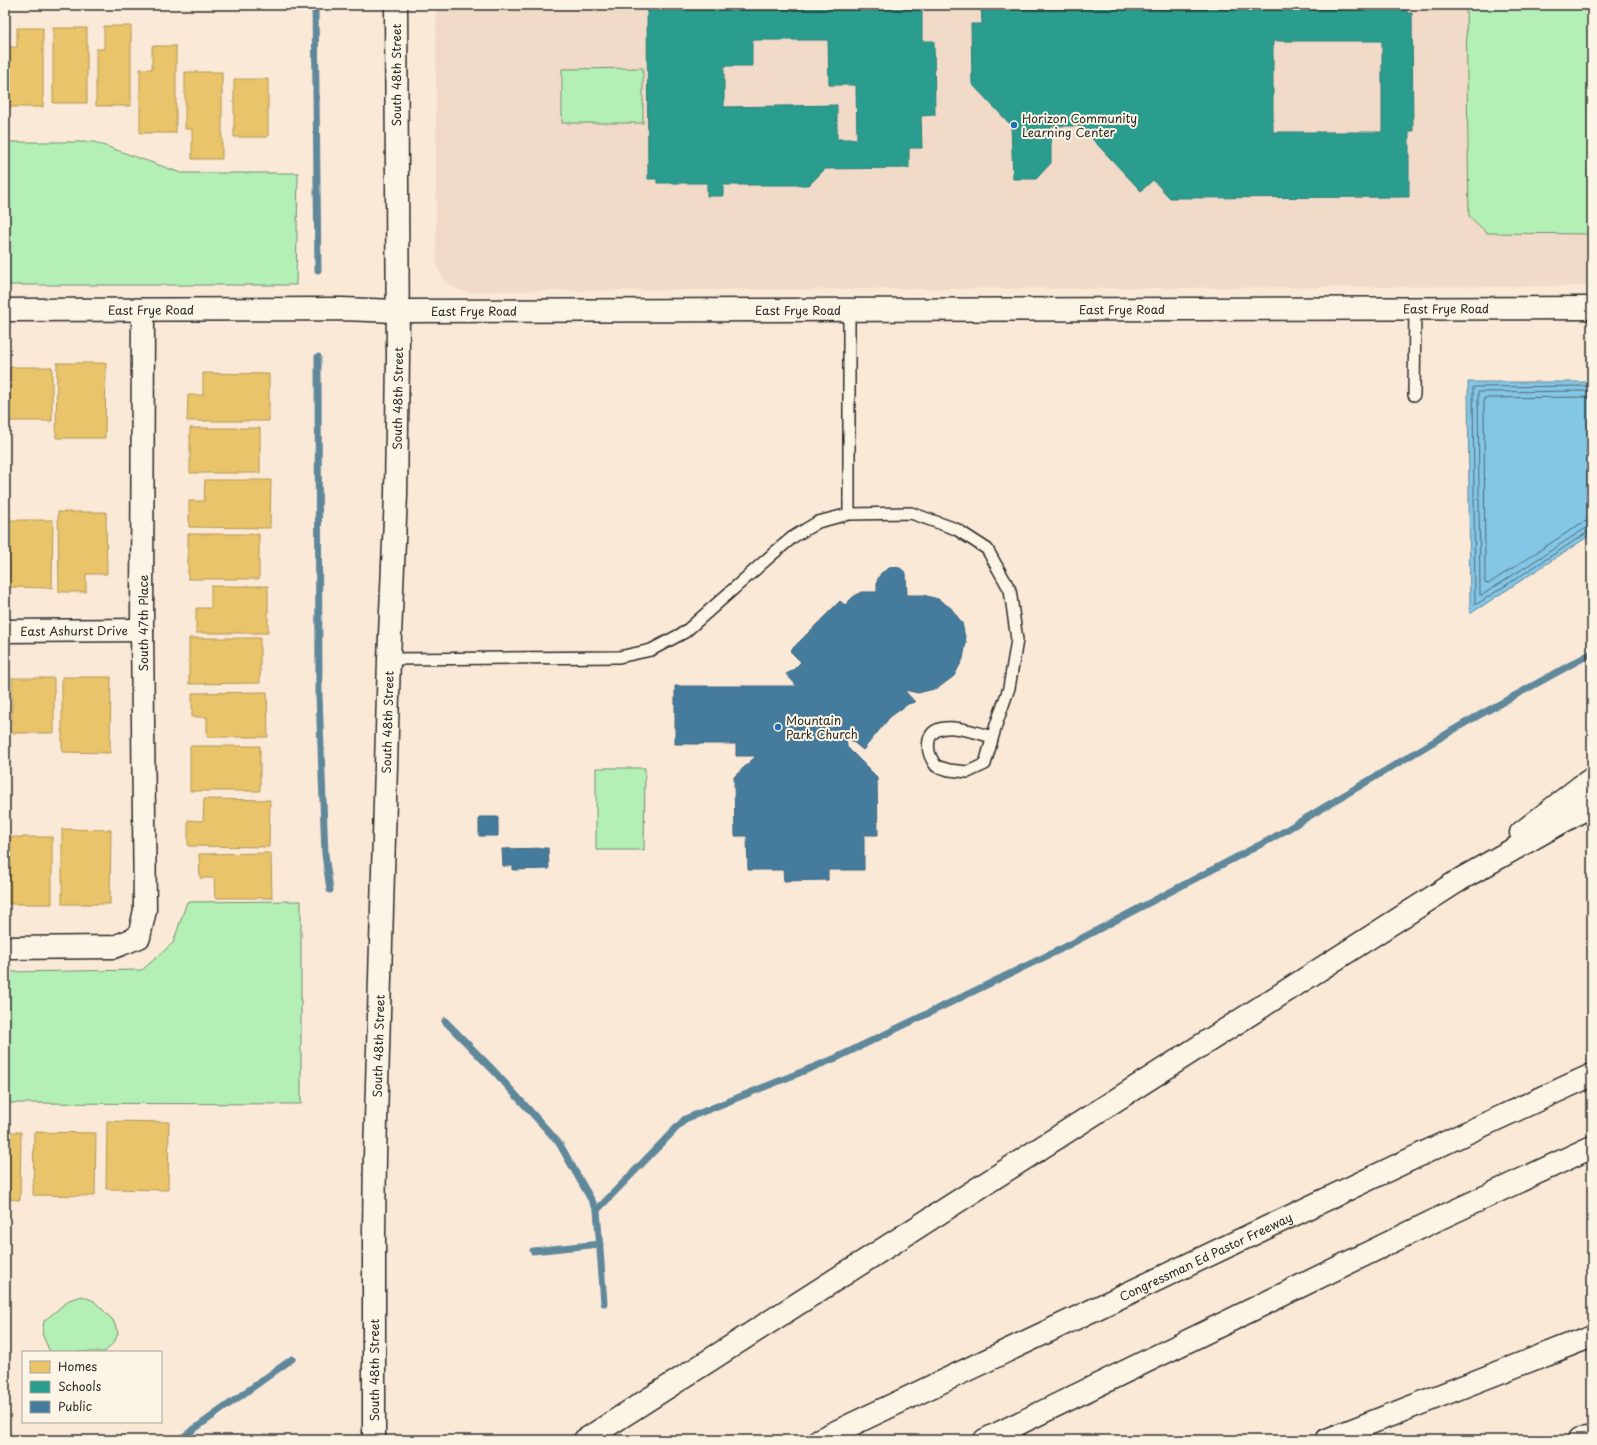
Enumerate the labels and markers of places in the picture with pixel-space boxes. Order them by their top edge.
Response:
place label: Horizon Community Learning Center [1022,109,1137,141]
marker: Horizon Community Learning Center [1009,120,1019,130]
place label: Mountain Park Church [786,711,858,743]
marker: Mountain Park Church [773,722,783,732]

